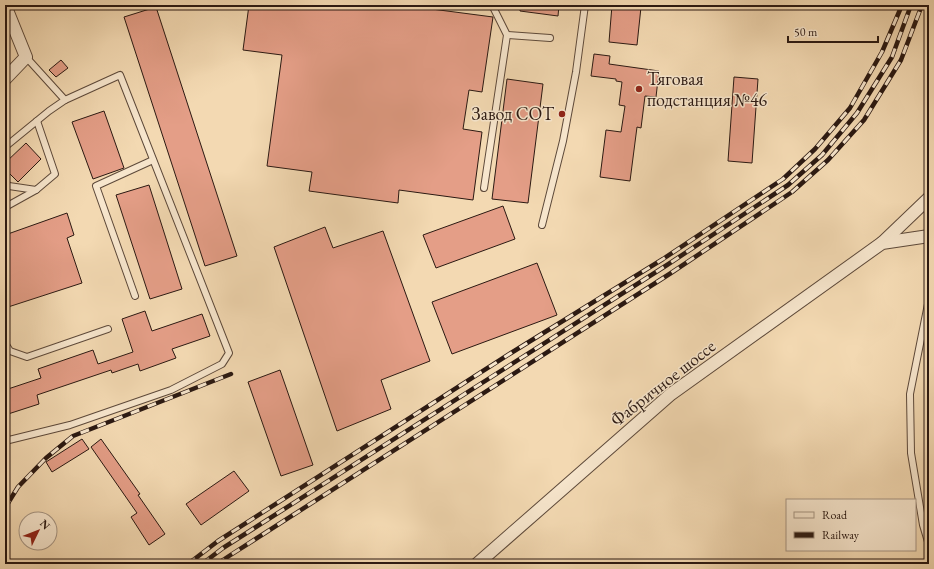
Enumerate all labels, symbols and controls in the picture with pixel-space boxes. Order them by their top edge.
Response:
scale bar [788,18,878,44]
text: 50 m [794,24,818,40]
place label: Тяговая подстанция №46 [647,67,768,111]
marker: Тяговая подстанция №46 [634,84,644,94]
place label: Завод СОТ [472,102,555,125]
marker: Завод СОТ [557,109,567,119]
street label: Фабричное шоссе [605,334,720,431]
legend [786,499,916,551]
text: Road [822,507,848,523]
north arrow [18,511,58,551]
text: N [37,516,54,532]
text: Railway [822,527,860,543]

